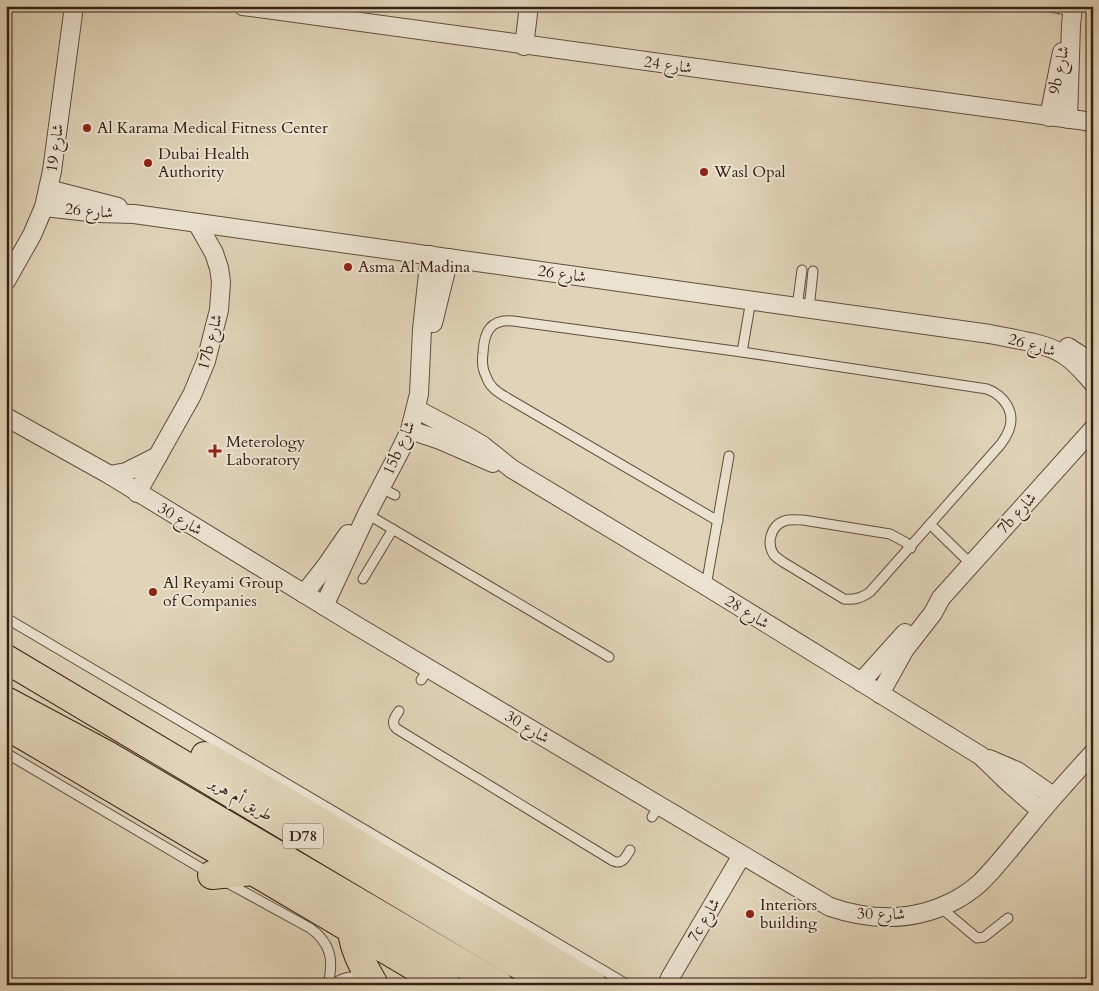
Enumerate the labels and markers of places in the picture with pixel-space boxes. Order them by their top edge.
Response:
place label: Al Karama Medical Fitness Center [97,117,328,139]
marker: Al Karama Medical Fitness Center [81,122,93,134]
place label: Dubai Health Authority [158,143,250,183]
marker: Dubai Health Authority [142,157,154,169]
place label: Wasl Opal [713,161,786,183]
marker: Wasl Opal [698,166,710,178]
place label: Asma Al Madina [358,256,470,278]
marker: Asma Al Madina [342,261,354,273]
place label: Meterology Laboratory [226,431,306,471]
marker: Meterology Laboratory [208,444,222,458]
place label: Al Reyami Group of Companies [163,572,283,612]
marker: Al Reyami Group of Companies [147,586,159,598]
place label: Interiors building [760,894,817,934]
marker: Interiors building [744,908,756,920]

